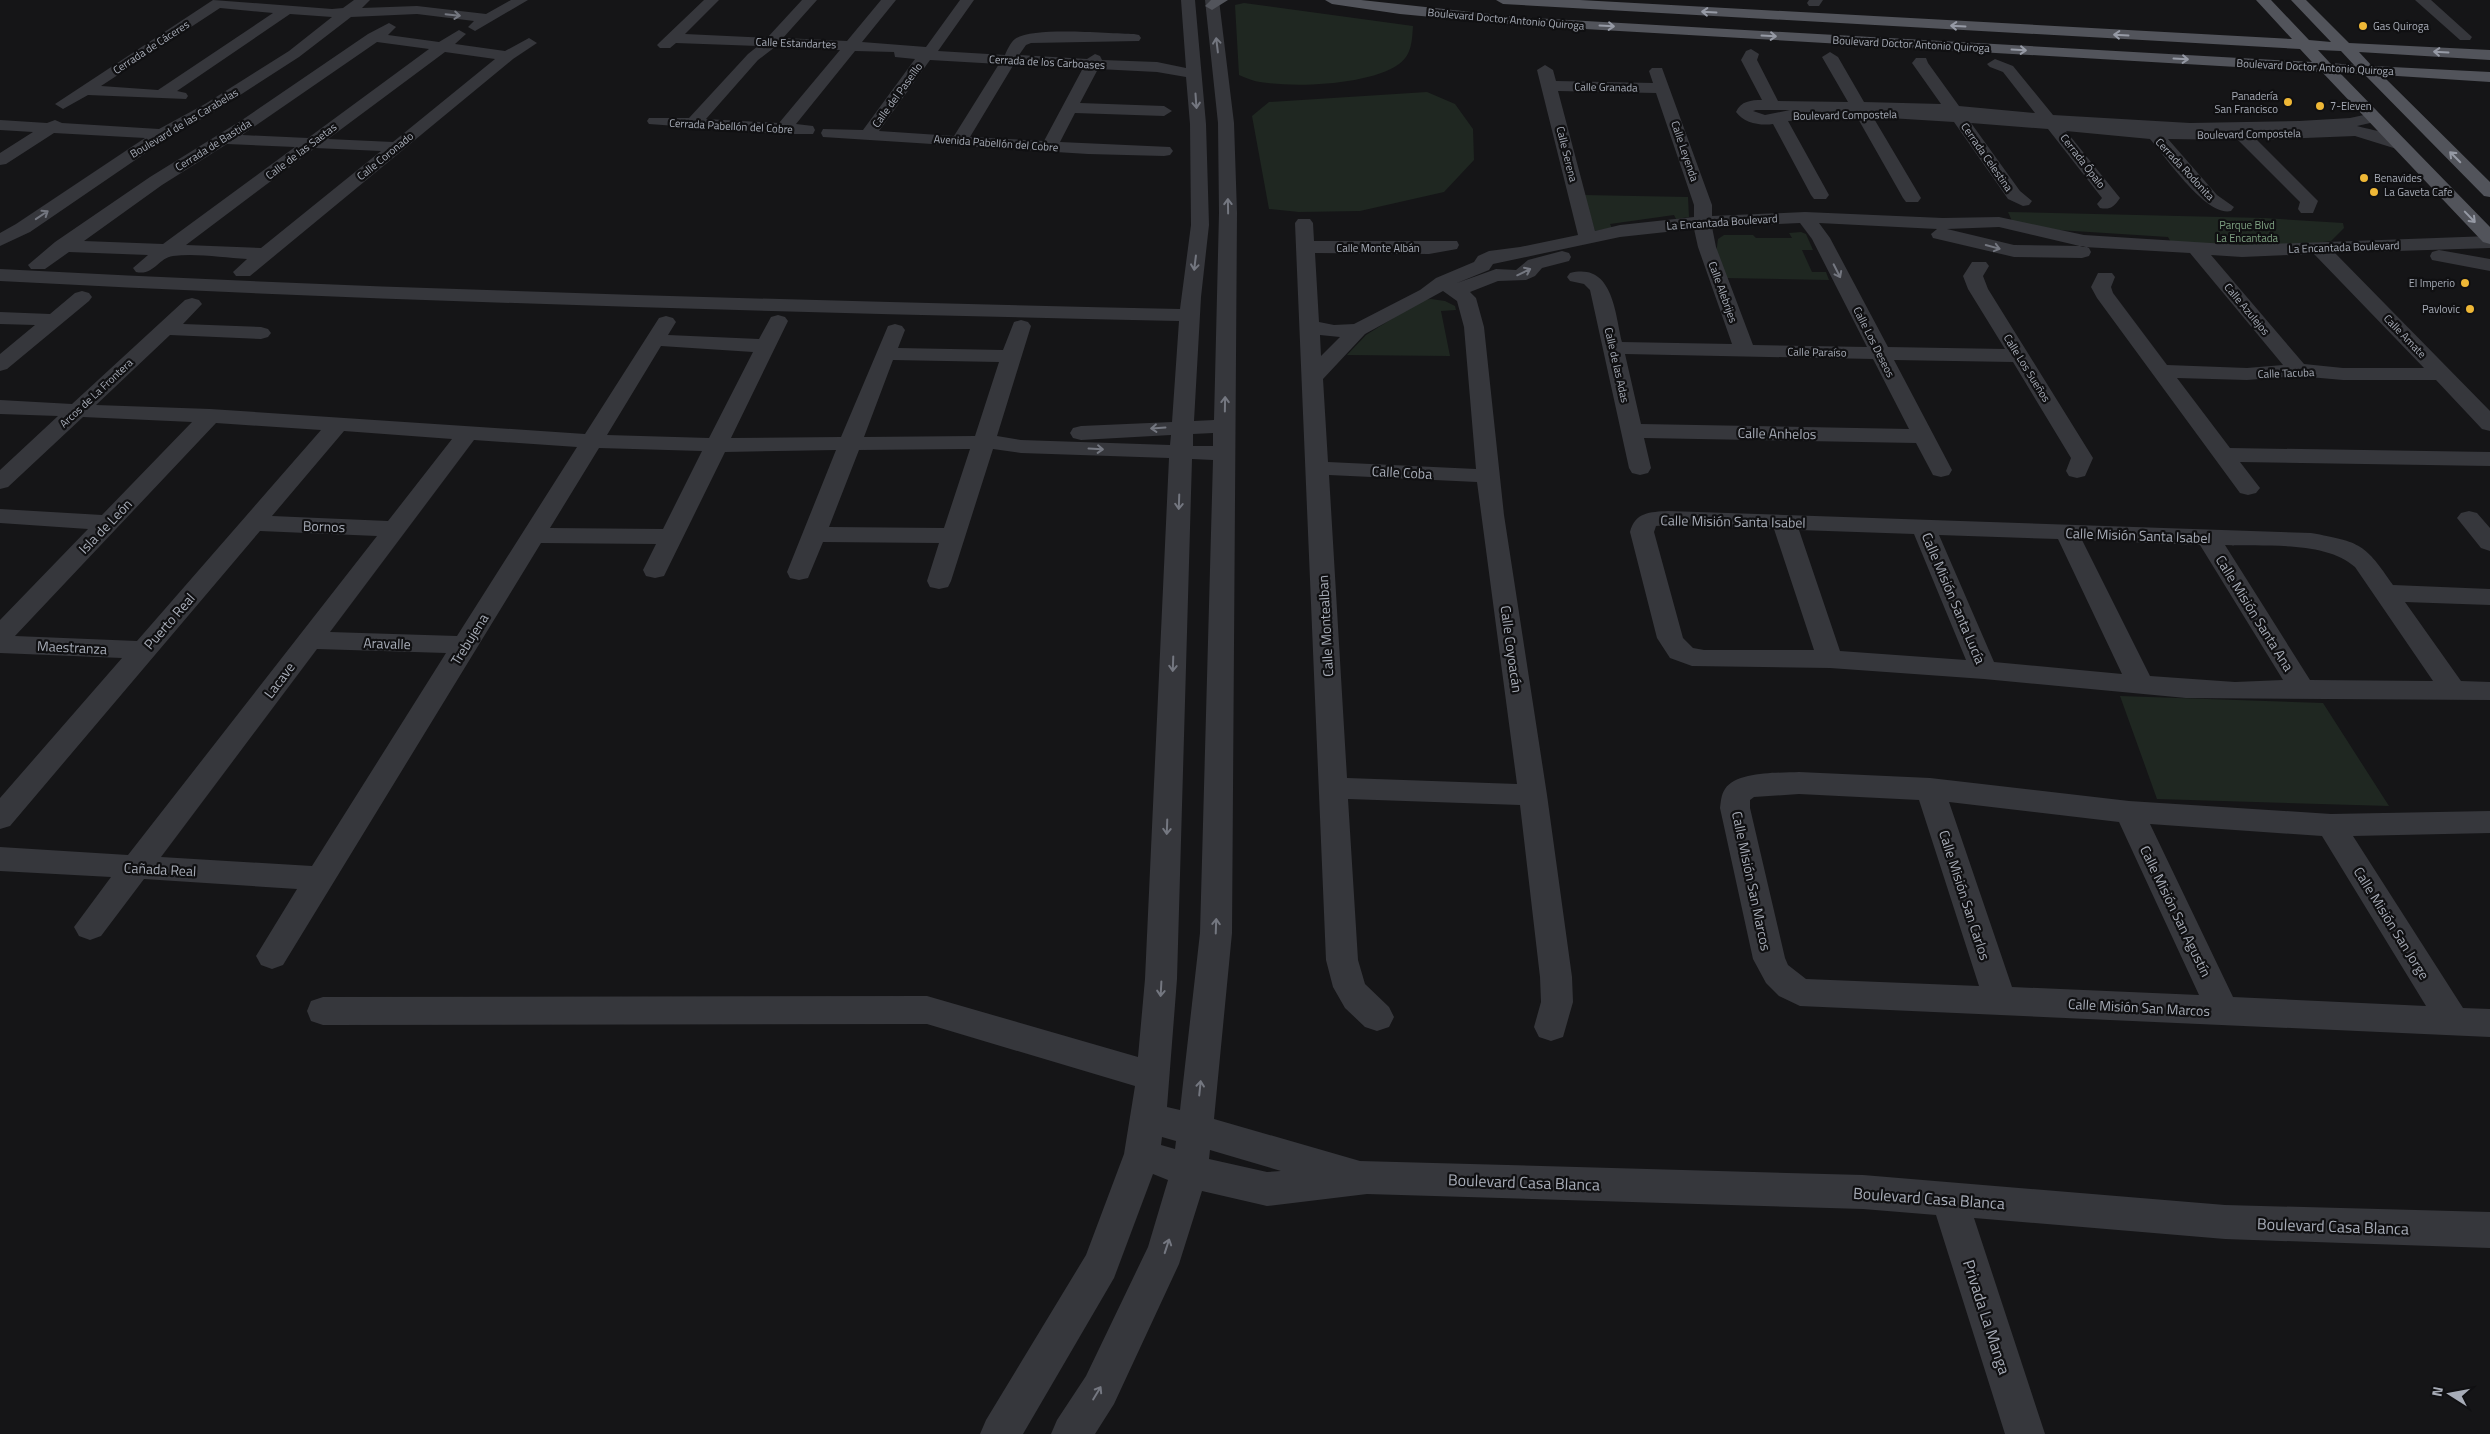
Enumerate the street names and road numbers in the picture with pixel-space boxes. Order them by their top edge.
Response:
street label: Boulevard Doctor Antonio Quiroga [1427,4,1586,34]
street label: Cerrada de Cáceres [110,16,192,78]
street label: Boulevard Doctor Antonio Quiroga [1832,32,1991,56]
street label: Calle Estandartes [755,34,837,52]
street label: Cerrada de los Carboases [989,51,1105,73]
street label: Boulevard Doctor Antonio Quiroga [2236,55,2395,79]
street label: Calle del Paseíllo [868,59,926,131]
street label: Calle Granada [1574,78,1638,96]
street label: Boulevard de las Carabelas [127,84,241,162]
street label: Boulevard Compostela [1793,106,1898,124]
street label: Cerrada de Bastida [172,115,255,175]
street label: Cerrada Pabellón del Cobre [669,115,794,137]
street label: Calle de las Saetas [262,119,340,183]
street label: Calle Leyenda [1667,119,1703,184]
street label: Cerrada Celestina [1957,119,2017,195]
street label: Calle Serena [1552,125,1582,184]
street label: Boulevard Compostela [2197,125,2302,143]
street label: Calle Coronado [353,128,417,184]
street label: Cerrada Ópalo [2057,130,2109,192]
street label: Avenida Pabellón del Cobre [933,131,1059,155]
street label: Cerrada Rodonita [2152,134,2218,204]
street label: La Encantada Boulevard [1666,210,1778,234]
street label: La Encantada Boulevard [2288,237,2400,257]
street label: Calle Monte Albán [1336,240,1420,256]
street label: Calle Alebrijes [1704,259,1742,325]
street label: Calle Azulejos [2220,280,2274,338]
street label: Calle Los Deseos [1849,304,1899,380]
street label: Calle Amate [2380,311,2430,362]
street label: Calle de las Adas [1601,326,1633,404]
street label: Calle Los Sueños [2000,331,2054,405]
street label: Calle Paraíso [1787,343,1847,361]
street label: Arcos de La Frontera [56,354,137,431]
street label: Calle Tacuba [2257,364,2315,382]
street label: Calle Anhelos [1737,422,1817,444]
street label: Calle Coba [1371,460,1433,484]
street label: Isla de León [73,494,137,558]
street label: Calle Misión Santa Isabel [1660,509,1806,533]
street label: Bornos [303,515,345,537]
street label: Calle Misión Santa Isabel [2065,522,2211,548]
street label: Calle Misión Santa Lucía [1917,529,1991,667]
street label: Calle Misión Santa Ana [2211,551,2299,675]
street label: Calle Montealban [1312,575,1338,677]
street label: Puerto Real [138,588,200,654]
street label: Calle Coyoacán [1496,604,1528,694]
street label: Trebujena [445,609,493,669]
street label: Aravalle [363,632,411,654]
street label: Maestranza [36,635,108,659]
street label: Lacave [258,658,300,702]
street label: Calle Misión San Marcos [1727,809,1777,953]
street label: Calle Misión San Carlos [1934,827,1996,963]
street label: Calle Misión San Agustín [2135,842,2217,980]
street label: Cañada Real [123,857,197,881]
street label: Calle Misión San Jorge [2349,863,2435,983]
street label: Calle Misión San Marcos [2067,993,2211,1021]
street label: Boulevard Casa Blanca [1448,1167,1600,1197]
street label: Boulevard Casa Blanca [1852,1181,2006,1215]
street label: Boulevard Casa Blanca [2257,1211,2409,1241]
street label: Privada La Manga [1957,1256,2017,1378]

